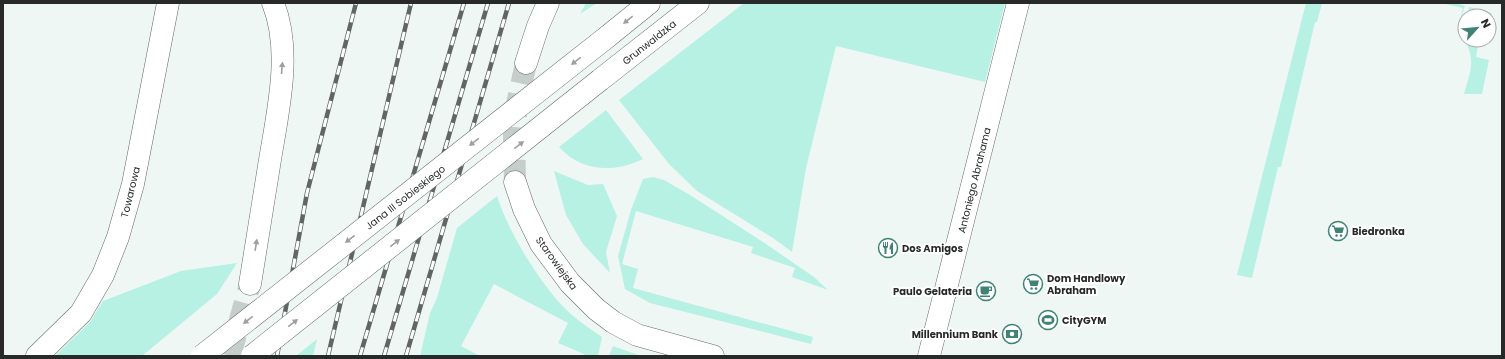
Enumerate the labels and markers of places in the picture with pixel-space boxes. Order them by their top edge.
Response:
supermarket icon: Biedronka [1327,220,1349,242]
place label: Biedronka [1352,224,1405,239]
restaurant icon: Dos Amigos [877,237,899,259]
place label: Dos Amigos [902,241,963,256]
place label: Dom Handlowy Abraham [1047,271,1126,298]
supermarket icon: Dom Handlowy Abraham [1022,273,1044,295]
cafe icon: Paulo Gelateria [975,280,997,302]
place label: Paulo Gelateria [893,284,972,299]
sports icon: CityGYM [1037,309,1059,331]
place label: CityGYM [1062,313,1106,328]
bank icon: Millennium Bank [1001,323,1023,345]
place label: Millennium Bank [912,327,999,342]

